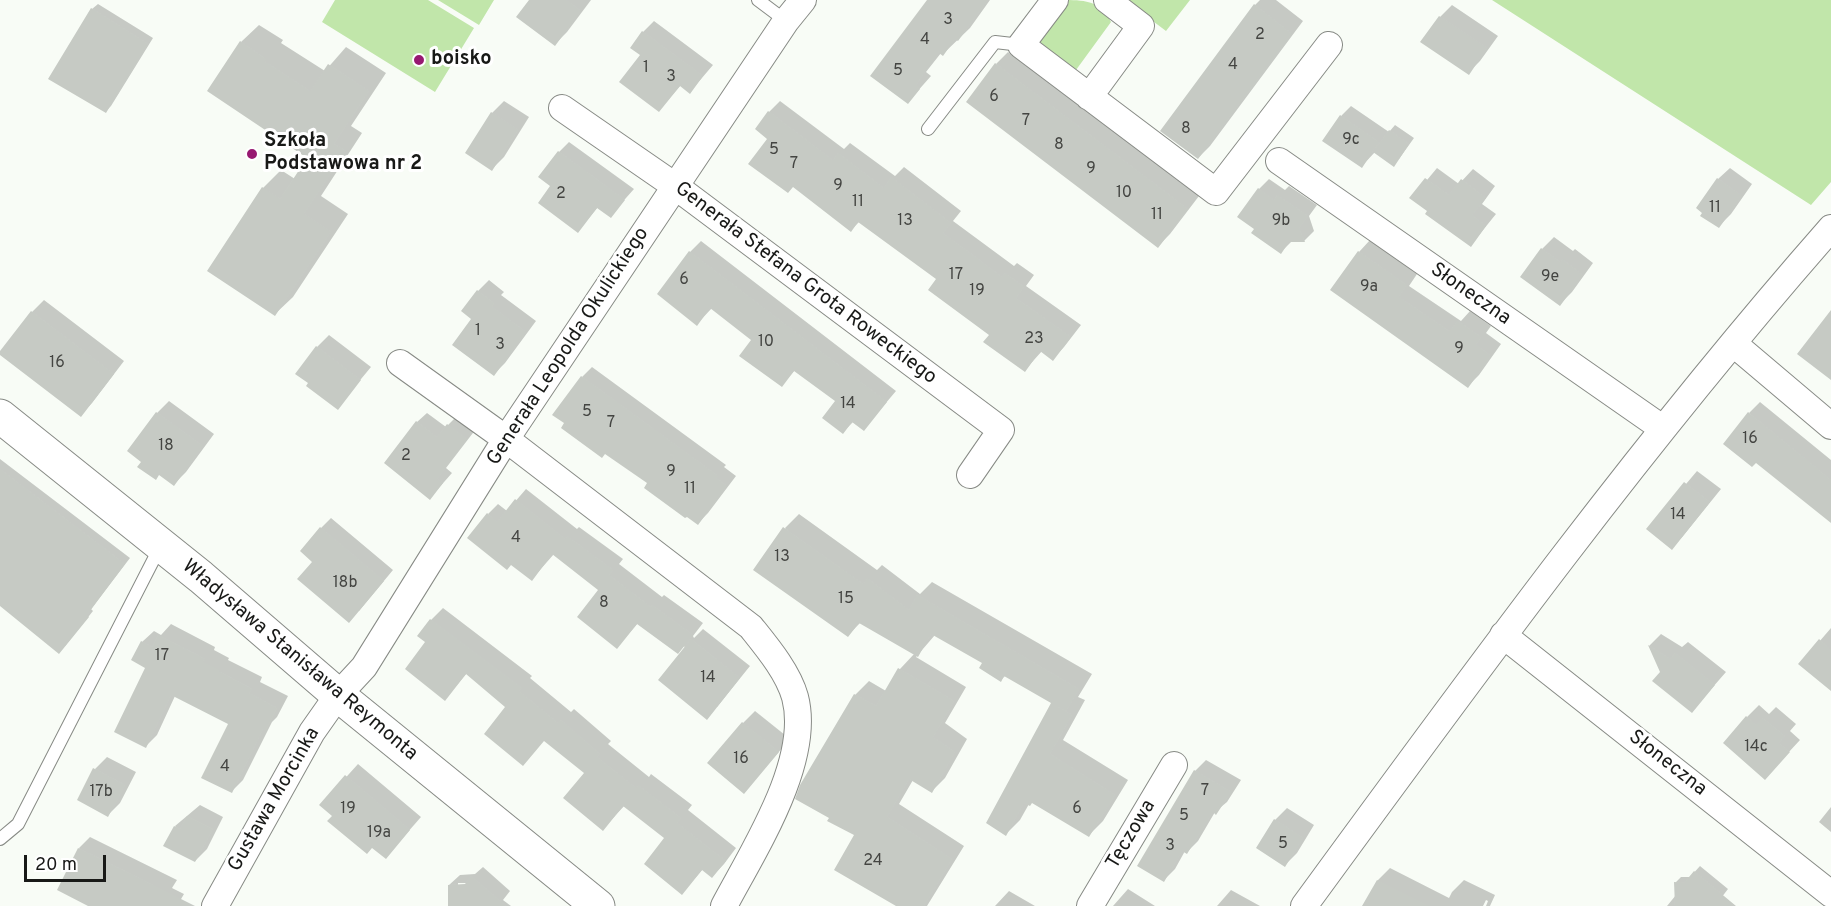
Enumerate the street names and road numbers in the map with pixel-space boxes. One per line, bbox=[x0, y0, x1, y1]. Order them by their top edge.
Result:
street label: Generała Stefana Grota Roweckiego bbox=[669, 178, 941, 390]
street label: Generała Leopolda Okulickiego bbox=[483, 223, 655, 471]
street label: Słoneczna bbox=[1425, 259, 1515, 331]
street label: Władysława Stanisława Reymonta bbox=[176, 555, 422, 767]
street label: Gustawa Morcinka bbox=[224, 724, 326, 876]
street label: Słoneczna bbox=[1623, 726, 1711, 802]
street label: Tęczowa bbox=[1102, 796, 1162, 874]

